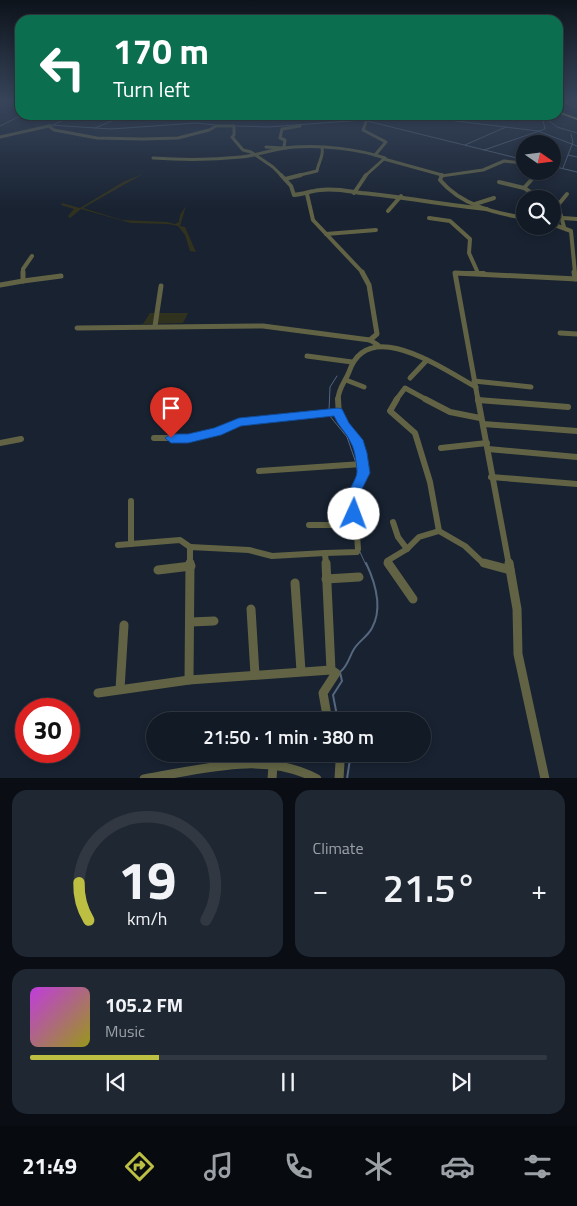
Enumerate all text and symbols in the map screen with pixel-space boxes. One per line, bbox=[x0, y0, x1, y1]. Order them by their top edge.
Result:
text: 170 m bbox=[113, 24, 209, 78]
icon: left bbox=[30, 35, 95, 100]
text: Turn left bbox=[113, 72, 190, 106]
north arrow bbox=[516, 135, 561, 180]
map controls bbox=[516, 135, 561, 235]
button: search bbox=[516, 190, 561, 235]
pin bbox=[150, 387, 192, 438]
icon: arrive bbox=[157, 394, 185, 422]
position arrow bbox=[327, 487, 379, 539]
speed limit sign: 30 bbox=[15, 698, 80, 763]
text: 21:50 · 1 min · 380 m bbox=[203, 722, 374, 751]
text: Climate bbox=[313, 836, 364, 860]
text: 19 bbox=[118, 840, 176, 919]
text: 21.5° bbox=[383, 859, 477, 917]
text: − bbox=[313, 868, 328, 911]
text: + bbox=[531, 868, 547, 911]
text: km/h bbox=[127, 905, 167, 932]
text: 105.2 FM bbox=[105, 990, 183, 1019]
text: Music bbox=[105, 1019, 145, 1043]
icon: previous bbox=[102, 1068, 130, 1096]
icon: pause bbox=[274, 1068, 302, 1096]
icon: next bbox=[447, 1068, 475, 1096]
text: 21:49 bbox=[22, 1149, 77, 1183]
icon: directions bbox=[122, 1149, 157, 1184]
icon: music bbox=[201, 1149, 236, 1184]
icon: phone bbox=[281, 1149, 316, 1184]
icon: climate bbox=[361, 1149, 396, 1184]
icon: car bbox=[440, 1149, 475, 1184]
icon: filters bbox=[520, 1149, 555, 1184]

